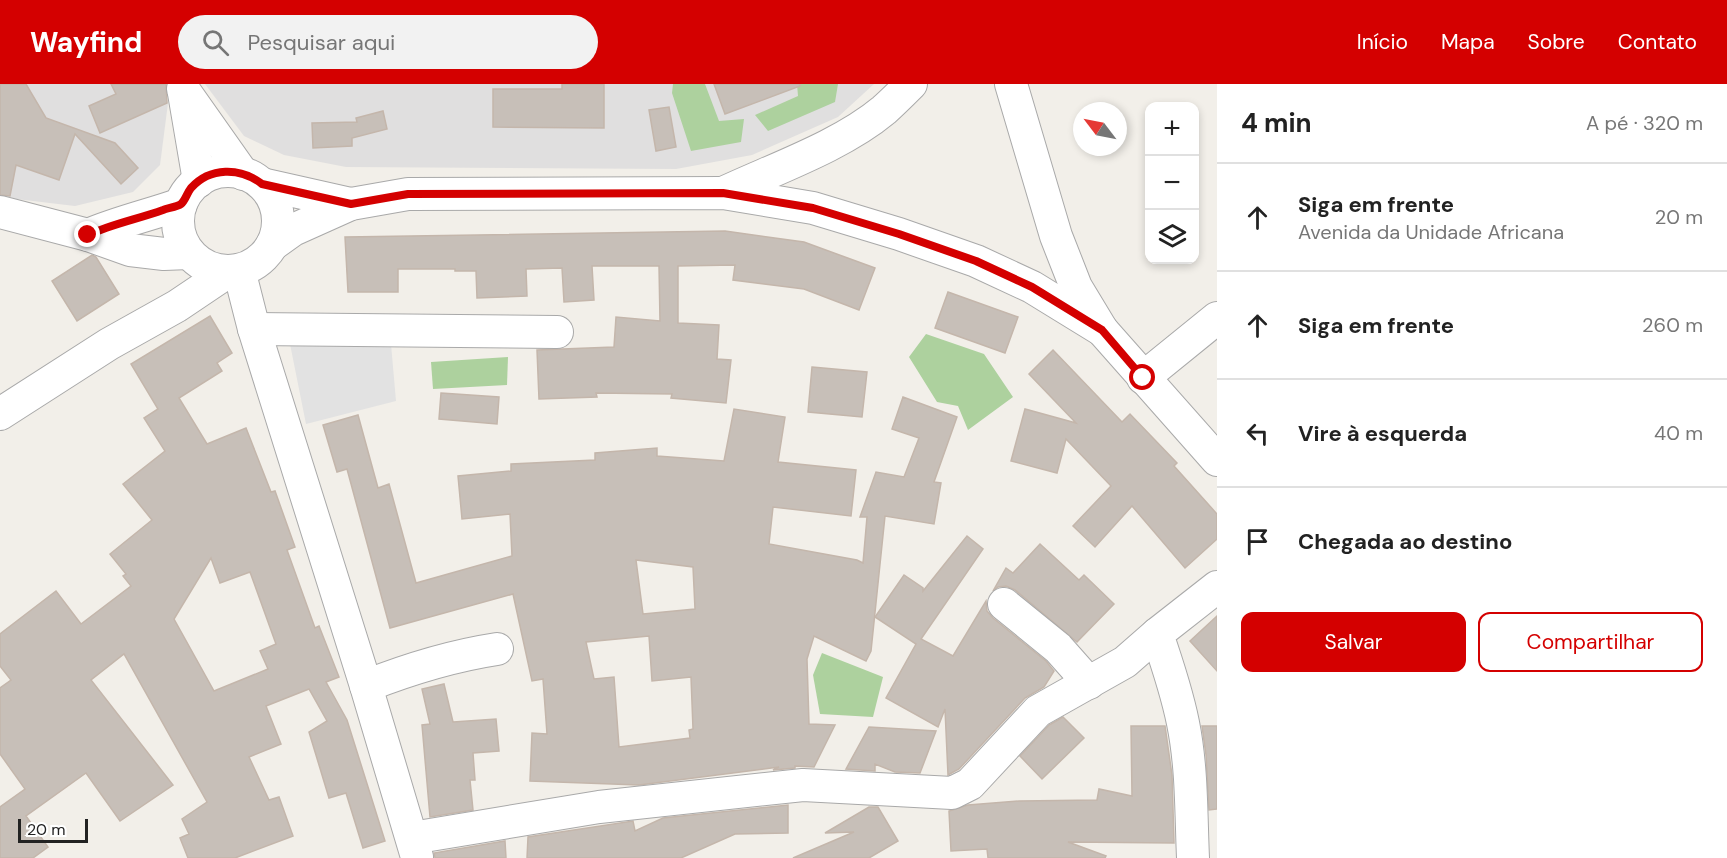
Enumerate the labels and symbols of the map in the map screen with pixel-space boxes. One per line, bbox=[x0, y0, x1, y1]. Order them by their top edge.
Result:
north arrow bbox=[1073, 102, 1127, 156]
route end bbox=[74, 221, 100, 247]
route start bbox=[1129, 364, 1155, 390]
scale bar bbox=[18, 816, 88, 844]

